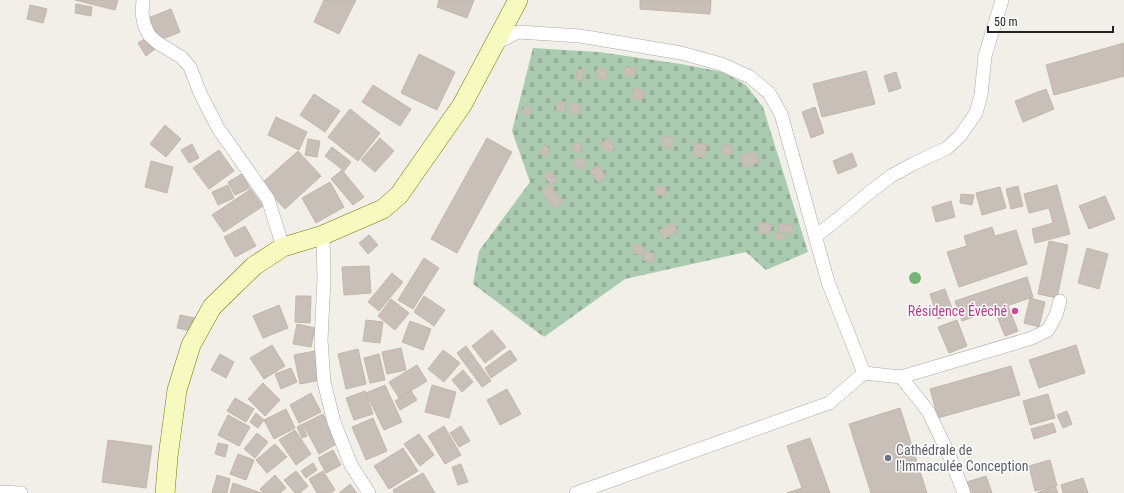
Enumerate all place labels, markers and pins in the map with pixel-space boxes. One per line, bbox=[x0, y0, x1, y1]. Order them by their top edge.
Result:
place label: Résidence Évêché bbox=[908, 302, 1007, 319]
marker: Résidence Évêché bbox=[1010, 306, 1020, 316]
place label: Cathédrale de l'Immaculée Conception bbox=[896, 442, 1029, 474]
marker: Cathédrale de l'Immaculée Conception bbox=[883, 453, 893, 463]

